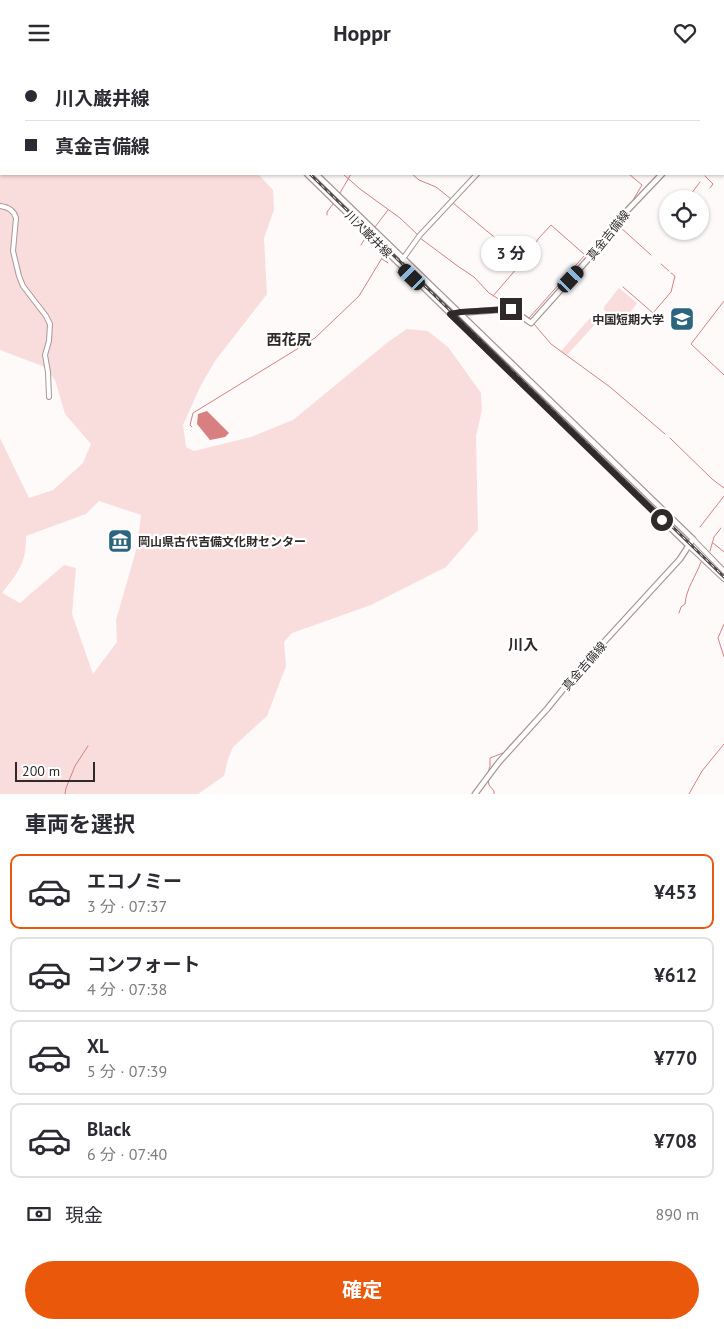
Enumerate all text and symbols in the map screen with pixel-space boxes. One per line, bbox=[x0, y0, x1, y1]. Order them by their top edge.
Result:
icon: menu bbox=[25, 19, 53, 47]
text: Hoppr bbox=[333, 19, 391, 47]
icon: heart bbox=[671, 19, 699, 47]
text: 川入巌井線 bbox=[55, 86, 150, 110]
text: 真金吉備線 bbox=[55, 134, 150, 158]
map controls bbox=[659, 190, 709, 240]
button: locate bbox=[659, 190, 709, 240]
street label: 川入巌井線 bbox=[342, 207, 396, 261]
street label: 真金吉備線 bbox=[583, 207, 633, 263]
callout: 3 分 bbox=[481, 237, 541, 271]
text: 3 分 bbox=[496, 243, 526, 263]
car bbox=[395, 261, 428, 293]
car bbox=[555, 263, 586, 295]
route end bbox=[500, 298, 522, 320]
school or university icon: 中国短期大学 bbox=[669, 306, 695, 332]
place label: 中国短期大学 bbox=[592, 312, 664, 327]
district label: 西花尻 bbox=[266, 330, 312, 349]
route start bbox=[651, 509, 673, 531]
museum icon: 岡山県古代吉備文化財センター bbox=[107, 528, 133, 554]
place label: 岡山県古代吉備文化財センター bbox=[138, 534, 306, 549]
district label: 川入 bbox=[508, 635, 538, 654]
street label: 真金吉備線 bbox=[559, 638, 609, 694]
scale bar bbox=[15, 759, 95, 782]
text: 200 m bbox=[22, 762, 60, 780]
text: 車両を選択 bbox=[25, 810, 135, 838]
icon: car bbox=[27, 869, 72, 914]
text: エコノミー bbox=[87, 869, 182, 893]
text: ¥453 bbox=[654, 880, 697, 904]
text: 3 分 · 07:37 bbox=[87, 896, 167, 916]
icon: car bbox=[27, 952, 72, 997]
text: コンフォート bbox=[87, 952, 200, 976]
text: ¥612 bbox=[654, 963, 697, 987]
text: 4 分 · 07:38 bbox=[87, 979, 167, 999]
text: XL bbox=[87, 1034, 109, 1058]
icon: car bbox=[27, 1035, 72, 1080]
text: ¥770 bbox=[654, 1046, 697, 1070]
text: 5 分 · 07:39 bbox=[87, 1061, 167, 1081]
text: Black bbox=[87, 1117, 131, 1141]
icon: car bbox=[27, 1118, 72, 1163]
text: ¥708 bbox=[654, 1129, 697, 1153]
text: 6 分 · 07:40 bbox=[87, 1144, 167, 1164]
icon: cash bbox=[25, 1200, 53, 1228]
text: 現金 bbox=[65, 1203, 103, 1227]
text: 890 m bbox=[656, 1204, 699, 1224]
button: 確定 bbox=[25, 1261, 699, 1319]

